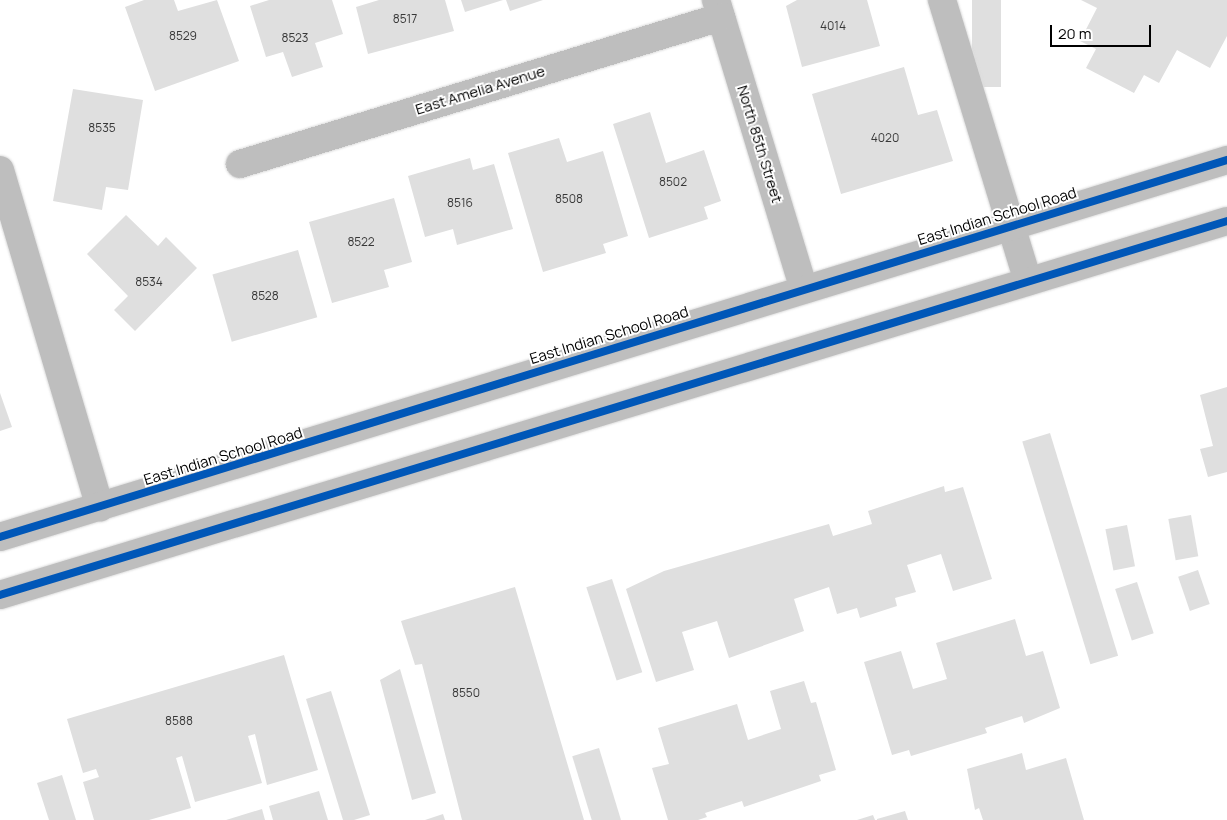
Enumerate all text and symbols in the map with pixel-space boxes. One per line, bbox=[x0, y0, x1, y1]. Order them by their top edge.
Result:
house number: 8517 bbox=[393, 12, 417, 26]
scale bar bbox=[1052, 15, 1153, 47]
house number: 4014 bbox=[820, 19, 846, 33]
text: 20 m bbox=[1058, 23, 1091, 44]
house number: 8529 bbox=[169, 29, 197, 43]
house number: 8523 bbox=[281, 31, 309, 45]
street label: East Amelia Avenue bbox=[413, 62, 547, 118]
street label: North 85th Street bbox=[734, 83, 786, 205]
house number: 8535 bbox=[88, 121, 116, 135]
house number: 4020 bbox=[871, 131, 899, 145]
house number: 8502 bbox=[659, 175, 687, 189]
street label: East Indian School Road bbox=[915, 183, 1079, 249]
house number: 8508 bbox=[555, 192, 583, 206]
house number: 8516 bbox=[447, 196, 473, 210]
house number: 8522 bbox=[347, 235, 375, 249]
house number: 8534 bbox=[135, 275, 163, 289]
house number: 8528 bbox=[251, 289, 279, 303]
street label: East Indian School Road bbox=[527, 302, 691, 368]
street label: East Indian School Road bbox=[141, 423, 305, 489]
house number: 8550 bbox=[452, 686, 480, 700]
house number: 8588 bbox=[165, 714, 193, 728]

